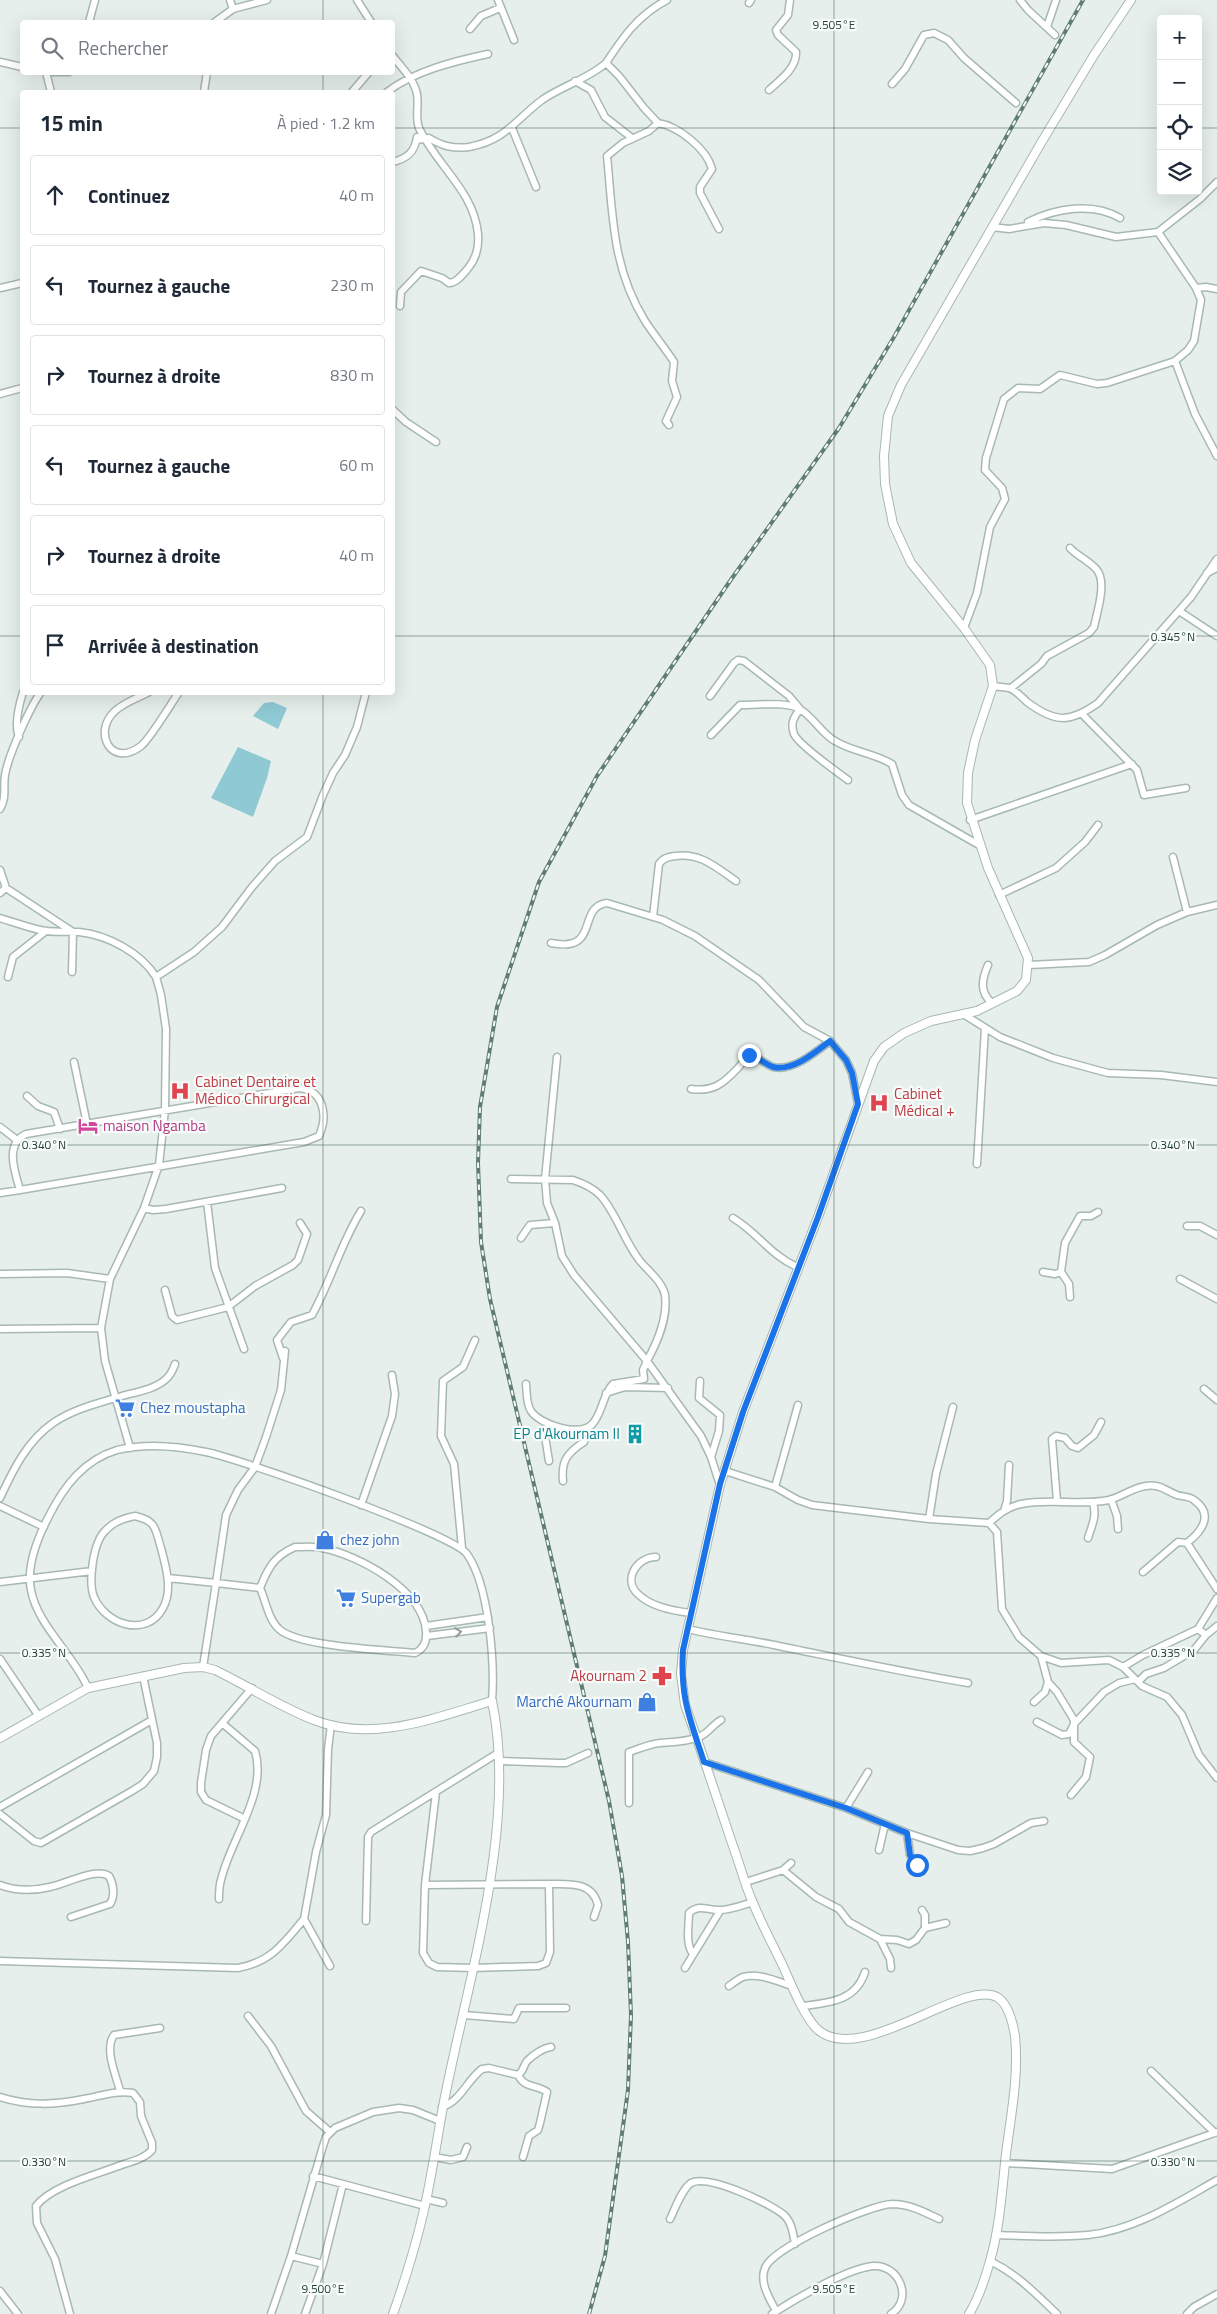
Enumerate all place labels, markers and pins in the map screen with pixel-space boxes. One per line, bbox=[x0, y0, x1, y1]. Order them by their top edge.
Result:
place label: Cabinet Dentaire et Médico Chirurgical bbox=[195, 1070, 317, 1110]
hospital icon: Cabinet Dentaire et Médico Chirurgical bbox=[169, 1080, 191, 1102]
place label: Cabinet Médical + bbox=[894, 1082, 955, 1122]
hospital icon: Cabinet Médical + bbox=[868, 1092, 890, 1114]
place label: maison Ngamba bbox=[103, 1114, 206, 1137]
hotel icon: maison Ngamba bbox=[77, 1115, 99, 1137]
place label: Chez moustapha bbox=[140, 1396, 246, 1419]
supermarket icon: Chez moustapha bbox=[114, 1397, 136, 1419]
place label: EP d'Akournam II bbox=[513, 1422, 620, 1445]
building icon: EP d'Akournam II bbox=[624, 1423, 646, 1445]
place label: chez john bbox=[340, 1528, 400, 1551]
shop icon: chez john bbox=[314, 1529, 336, 1551]
place label: Supergab bbox=[361, 1586, 421, 1609]
supermarket icon: Supergab bbox=[335, 1587, 357, 1609]
place label: Akournam 2 bbox=[570, 1664, 647, 1687]
pharmacy icon: Akournam 2 bbox=[651, 1665, 673, 1687]
place label: Marché Akournam bbox=[516, 1690, 632, 1713]
shop icon: Marché Akournam bbox=[636, 1691, 658, 1713]

